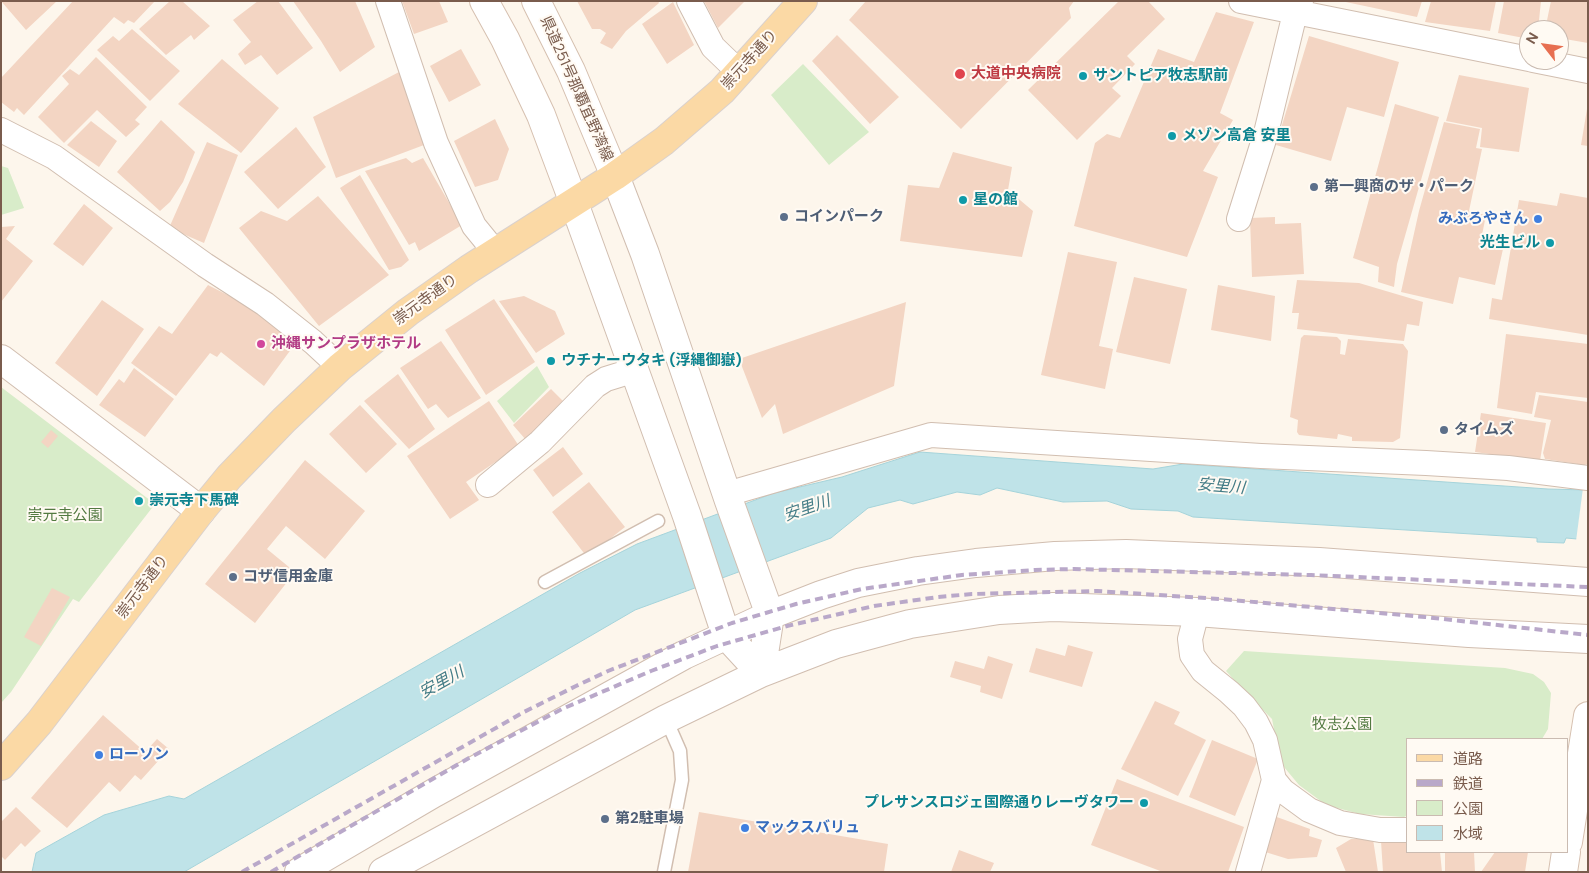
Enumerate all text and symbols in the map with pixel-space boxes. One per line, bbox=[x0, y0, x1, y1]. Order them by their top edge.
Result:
street label: 県道251号那覇宜野湾線 bbox=[536, 13, 616, 165]
north arrow bbox=[1519, 20, 1569, 70]
street label: 崇元寺通り bbox=[718, 26, 782, 94]
text: N bbox=[1522, 29, 1542, 47]
place label: 大道中央病院 bbox=[971, 65, 1061, 83]
marker: 大道中央病院 bbox=[953, 67, 967, 81]
place label: サントピア牧志駅前 bbox=[1093, 67, 1228, 85]
marker: サントピア牧志駅前 bbox=[1077, 70, 1089, 82]
place label: メゾン高倉 安里 bbox=[1182, 127, 1291, 145]
marker: メゾン高倉 安里 bbox=[1166, 130, 1178, 142]
place label: 第一興商のザ・パーク bbox=[1324, 178, 1474, 196]
marker: 第一興商のザ・パーク bbox=[1308, 181, 1320, 193]
place label: 星の館 bbox=[973, 191, 1018, 209]
marker: 星の館 bbox=[957, 194, 969, 206]
place label: コインパーク bbox=[794, 208, 884, 226]
place label: みぶろやさん bbox=[1438, 210, 1528, 228]
marker: コインパーク bbox=[778, 211, 790, 223]
marker: みぶろやさん bbox=[1532, 213, 1544, 225]
place label: 光生ビル bbox=[1480, 234, 1540, 252]
marker: 光生ビル bbox=[1544, 237, 1556, 249]
street label: 崇元寺通り bbox=[390, 271, 462, 329]
place label: 沖縄サンプラザホテル bbox=[271, 335, 421, 353]
marker: 沖縄サンプラザホテル bbox=[255, 338, 267, 350]
place label: ウチナーウタキ (浮縄御嶽) bbox=[561, 352, 742, 370]
marker: ウチナーウタキ (浮縄御嶽) bbox=[545, 355, 557, 367]
place label: タイムズ bbox=[1454, 421, 1514, 439]
marker: タイムズ bbox=[1438, 424, 1450, 436]
water label: 安里川 bbox=[1196, 475, 1246, 499]
place label: 崇元寺下馬碑 bbox=[149, 492, 239, 510]
water label: 安里川 bbox=[781, 492, 833, 526]
marker: 崇元寺下馬碑 bbox=[133, 495, 145, 507]
park label: 崇元寺公園 bbox=[28, 507, 102, 525]
street label: 崇元寺通り bbox=[113, 552, 173, 622]
place label: コザ信用金庫 bbox=[243, 568, 333, 586]
marker: コザ信用金庫 bbox=[227, 571, 239, 583]
water label: 安里川 bbox=[416, 663, 468, 703]
park label: 牧志公園 bbox=[1312, 716, 1372, 734]
legend bbox=[1406, 738, 1569, 853]
place label: ローソン bbox=[109, 746, 169, 764]
marker: ローソン bbox=[93, 749, 105, 761]
text: 道路 bbox=[1453, 749, 1483, 769]
text: 鉄道 bbox=[1453, 774, 1483, 794]
place label: プレサンスロジェ国際通りレーヴタワー bbox=[864, 794, 1134, 812]
marker: プレサンスロジェ国際通りレーヴタワー bbox=[1138, 797, 1150, 809]
text: 公園 bbox=[1453, 799, 1483, 819]
place label: 第2駐車場 bbox=[615, 810, 684, 828]
marker: 第2駐車場 bbox=[599, 813, 611, 825]
place label: マックスバリュ bbox=[755, 819, 860, 837]
marker: マックスバリュ bbox=[739, 822, 751, 834]
text: 水域 bbox=[1453, 824, 1483, 844]

